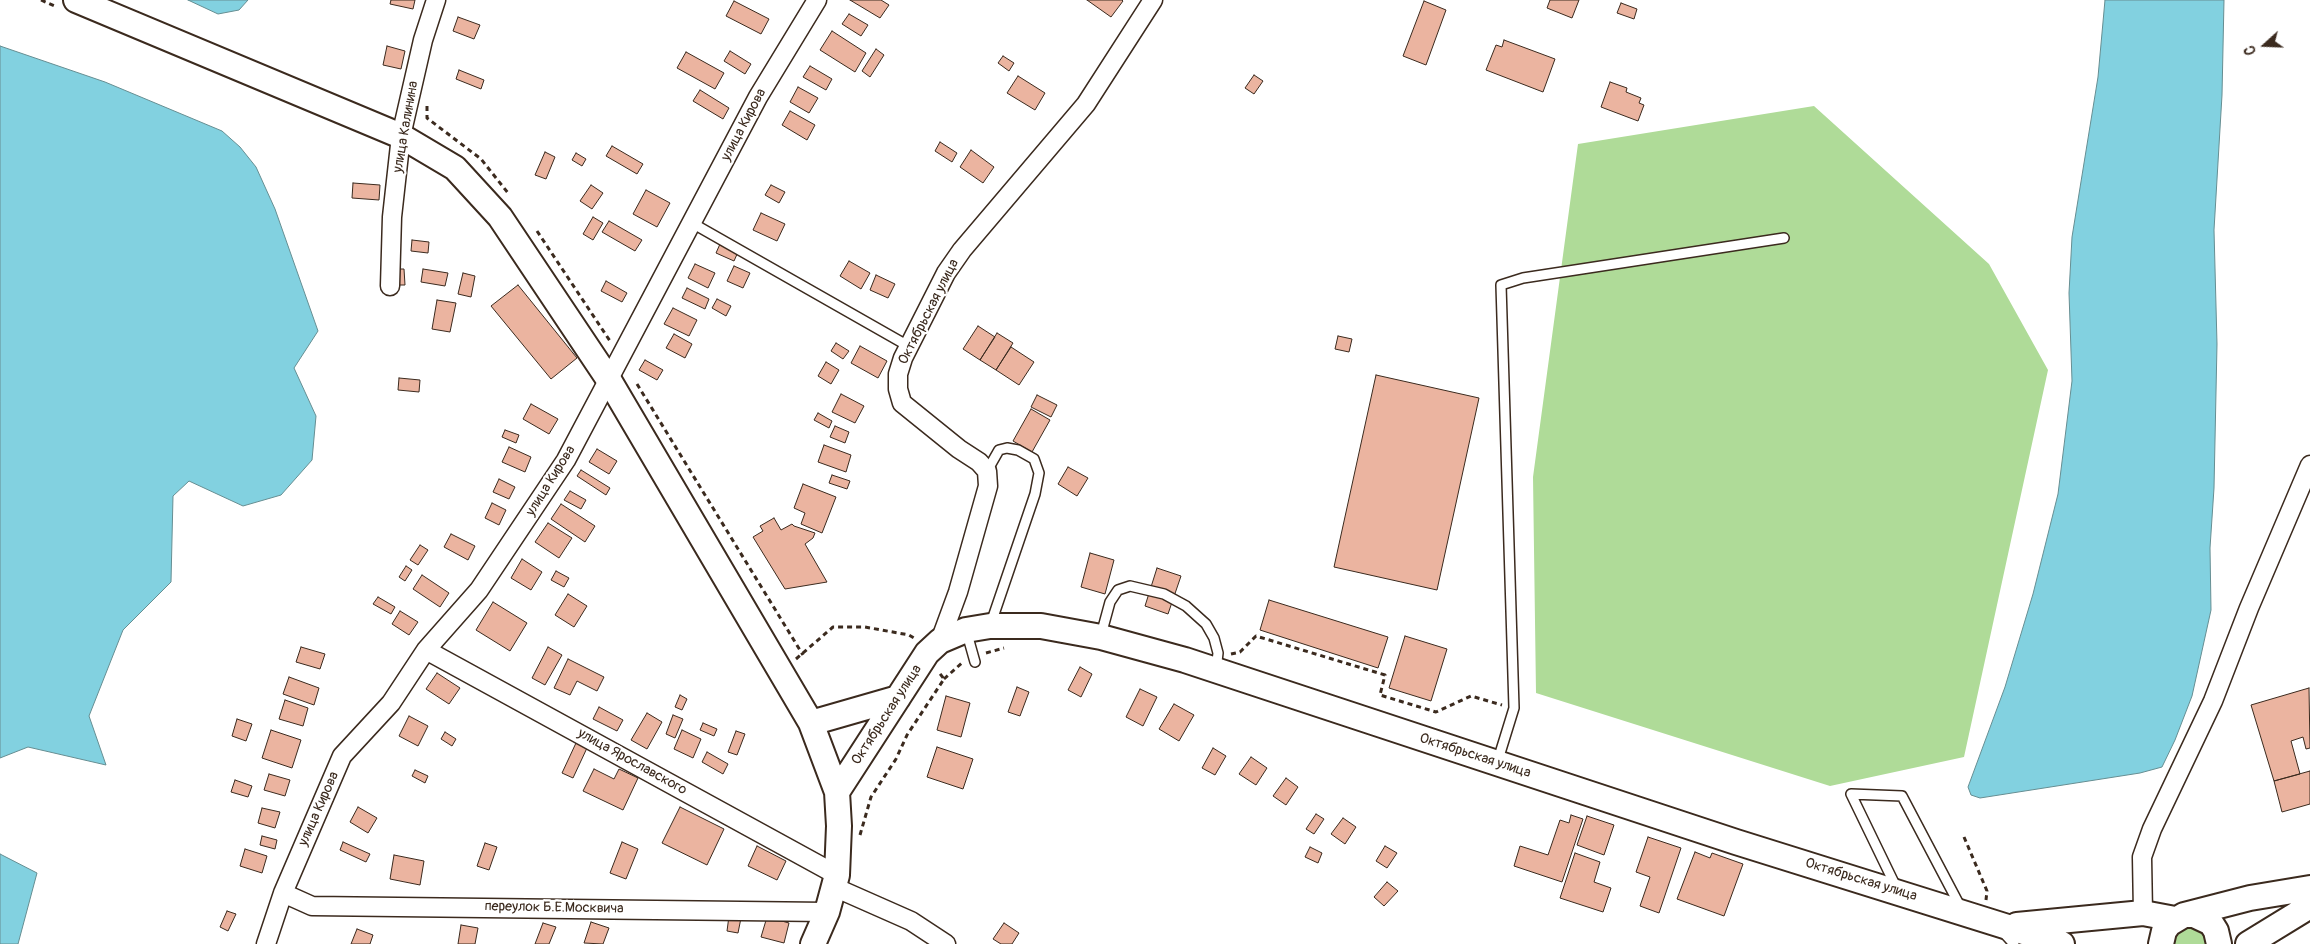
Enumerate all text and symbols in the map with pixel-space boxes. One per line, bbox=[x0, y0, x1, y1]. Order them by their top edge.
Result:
north arrow bbox=[2240, 20, 2290, 70]
text: С bbox=[2241, 43, 2260, 57]
street label: улица Калинина bbox=[390, 80, 422, 174]
street label: улица Кирова bbox=[718, 86, 770, 164]
street label: Октябрьская улица bbox=[895, 256, 963, 368]
street label: улица Кирова bbox=[523, 443, 579, 519]
street label: Октябрьская улица bbox=[848, 662, 926, 768]
street label: улица Ярославского bbox=[575, 725, 689, 799]
street label: Октябрьская улица bbox=[1417, 730, 1533, 782]
street label: улица Кирова bbox=[295, 769, 343, 849]
street label: Октябрьская улица bbox=[1803, 855, 1919, 905]
street label: переулок Б.Е.Москвича bbox=[484, 898, 624, 918]

